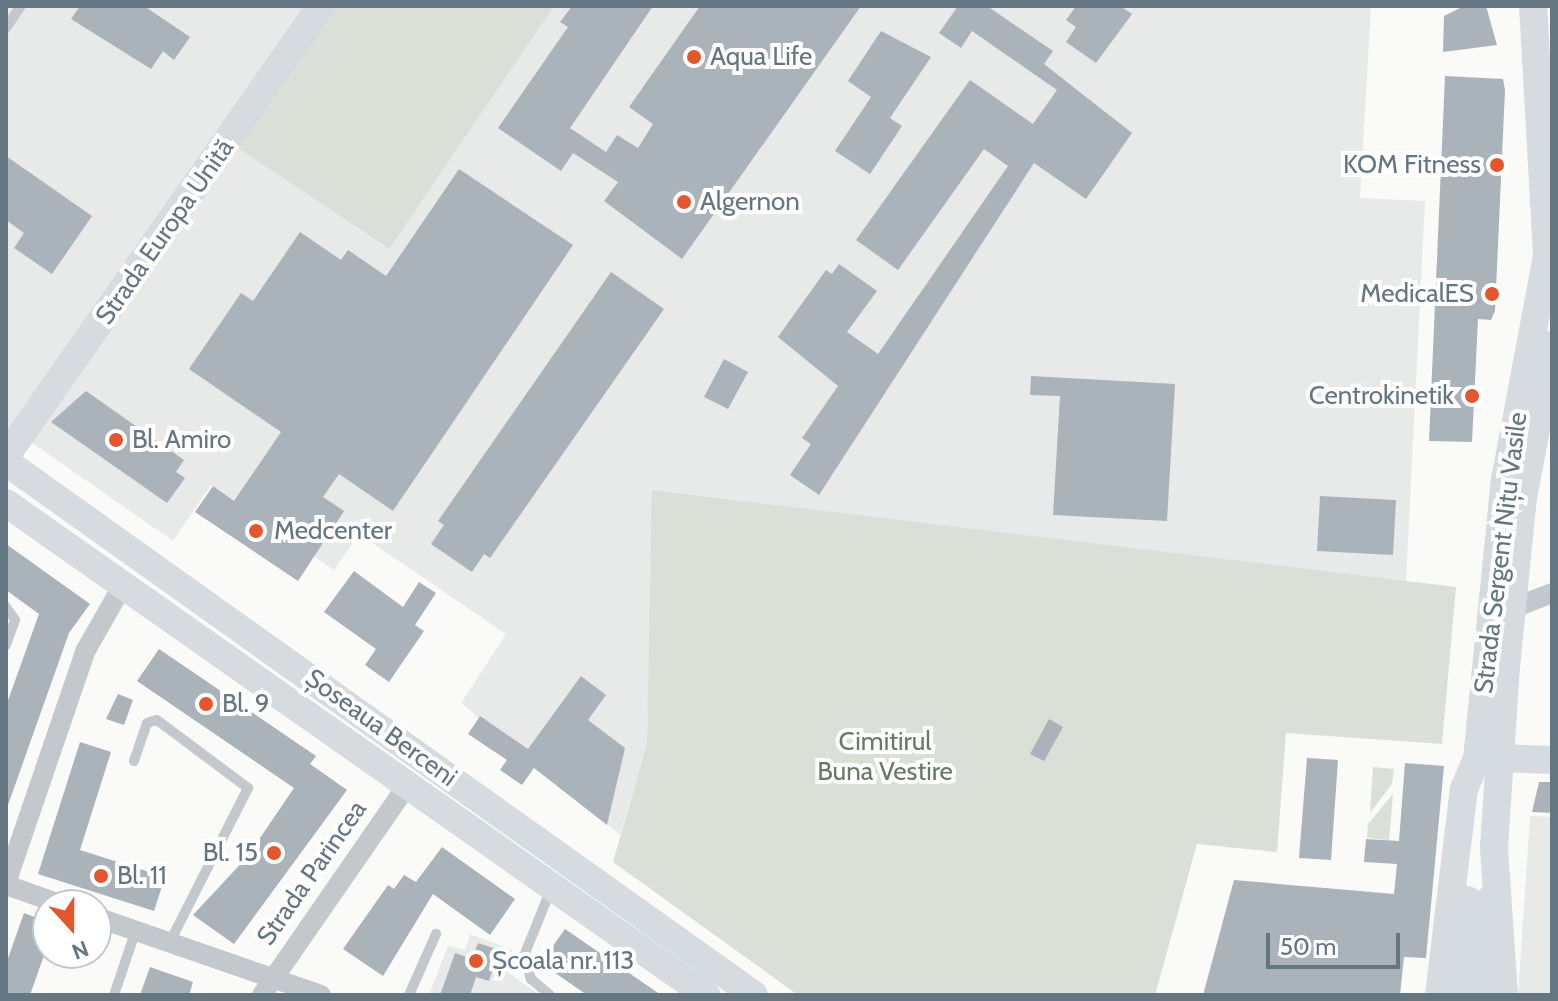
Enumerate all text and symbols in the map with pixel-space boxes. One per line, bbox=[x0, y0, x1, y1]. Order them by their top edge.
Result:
place label: Aqua Life bbox=[710, 41, 812, 73]
marker: Aqua Life bbox=[685, 48, 703, 66]
street label: Strada Europa Unită bbox=[89, 133, 241, 331]
place label: KOM Fitness bbox=[1343, 149, 1481, 181]
marker: KOM Fitness bbox=[1488, 156, 1506, 174]
place label: Algernon bbox=[700, 186, 800, 218]
marker: Algernon bbox=[675, 193, 693, 211]
place label: MedicalES bbox=[1360, 278, 1474, 310]
marker: MedicalES bbox=[1481, 283, 1503, 305]
place label: Centrokinetik bbox=[1309, 380, 1454, 412]
marker: Centrokinetik bbox=[1461, 385, 1483, 407]
street label: Strada Sergent Nițu Vasile bbox=[1468, 411, 1534, 695]
place label: Bl. Amiro bbox=[132, 424, 231, 456]
marker: Bl. Amiro bbox=[107, 431, 125, 449]
place label: Medcenter bbox=[274, 515, 392, 547]
marker: Medcenter bbox=[245, 520, 267, 542]
street label: Șoseaua Berceni bbox=[299, 663, 463, 793]
place label: Bl. 9 bbox=[222, 688, 270, 720]
marker: Bl. 9 bbox=[197, 695, 215, 713]
park label: Cimitirul Buna Vestire bbox=[817, 726, 953, 788]
street label: Strada Parincea bbox=[251, 795, 373, 951]
place label: Bl. 15 bbox=[203, 837, 258, 869]
marker: Bl. 15 bbox=[265, 844, 283, 862]
place label: Bl. 11 bbox=[117, 860, 167, 892]
marker: Bl. 11 bbox=[92, 867, 110, 885]
north arrow bbox=[32, 889, 112, 969]
scale bar bbox=[1270, 917, 1404, 967]
text: 50 m bbox=[1280, 932, 1336, 961]
text: N bbox=[68, 935, 92, 965]
place label: Școala nr. 113 bbox=[492, 945, 634, 977]
marker: Școala nr. 113 bbox=[467, 952, 485, 970]

